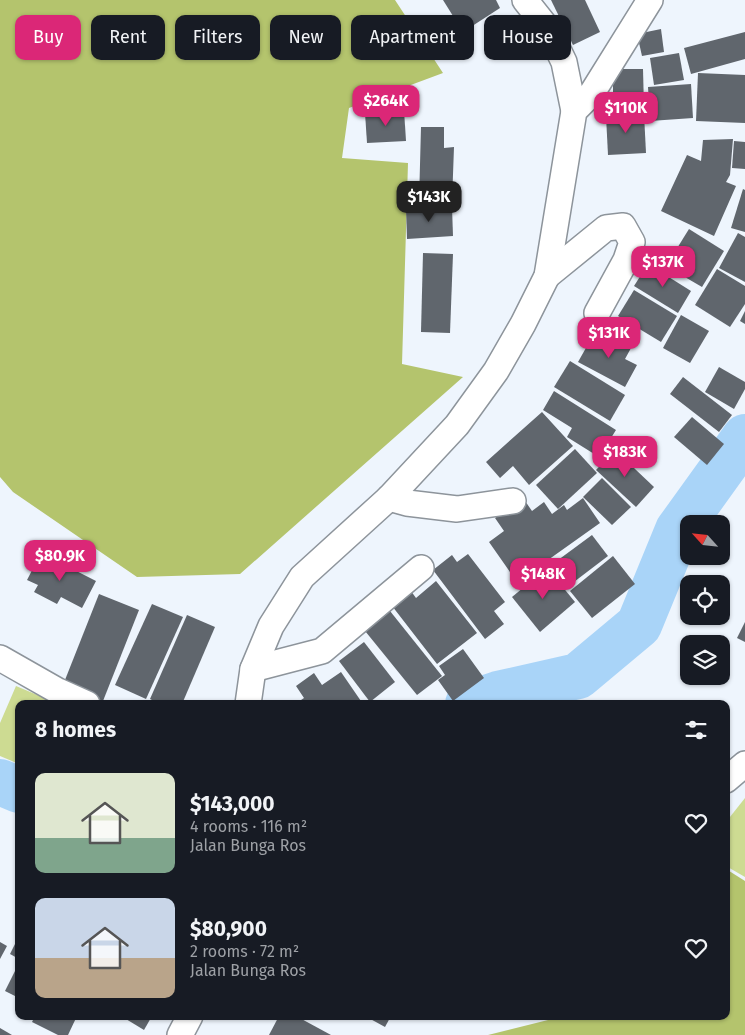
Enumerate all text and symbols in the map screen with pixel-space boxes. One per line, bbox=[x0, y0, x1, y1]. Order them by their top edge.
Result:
chip: Buy bbox=[15, 15, 81, 60]
chip: Rent bbox=[91, 15, 165, 60]
chip: Filters bbox=[175, 15, 260, 60]
chip: New bbox=[270, 15, 341, 60]
chip: Apartment bbox=[351, 15, 474, 60]
chip: House bbox=[484, 15, 571, 60]
pin: $264K bbox=[351, 84, 421, 127]
text: $264K bbox=[363, 91, 409, 110]
pin: $110K bbox=[591, 92, 661, 134]
text: $110K bbox=[605, 98, 647, 117]
pin: $143K bbox=[394, 180, 464, 223]
text: $143K bbox=[408, 187, 450, 206]
pin: $137K bbox=[628, 246, 698, 288]
text: $137K bbox=[642, 252, 684, 271]
pin: $131K bbox=[574, 316, 644, 359]
text: $131K bbox=[588, 323, 630, 342]
pin: $183K bbox=[590, 436, 660, 478]
text: $183K bbox=[603, 442, 647, 461]
north arrow bbox=[680, 515, 730, 565]
map controls bbox=[680, 515, 730, 685]
pin: $80.9K bbox=[19, 540, 101, 582]
text: $80.9K bbox=[35, 546, 85, 565]
pin: $148K bbox=[508, 558, 578, 600]
text: $148K bbox=[521, 564, 565, 583]
button: locate bbox=[680, 575, 730, 625]
button: layers bbox=[680, 635, 730, 685]
icon: filters bbox=[682, 716, 710, 744]
text: 8 homes bbox=[35, 717, 116, 743]
text: $143,000 bbox=[190, 791, 275, 817]
icon: home bbox=[75, 793, 135, 853]
icon: heart bbox=[682, 809, 710, 837]
text: 4 rooms · 116 m² bbox=[190, 817, 307, 836]
text: Jalan Bunga Ros bbox=[190, 836, 306, 855]
text: $80,900 bbox=[190, 916, 267, 942]
icon: home bbox=[75, 918, 135, 978]
icon: heart bbox=[682, 934, 710, 962]
text: 2 rooms · 72 m² bbox=[190, 942, 299, 961]
text: Jalan Bunga Ros bbox=[190, 961, 306, 980]

